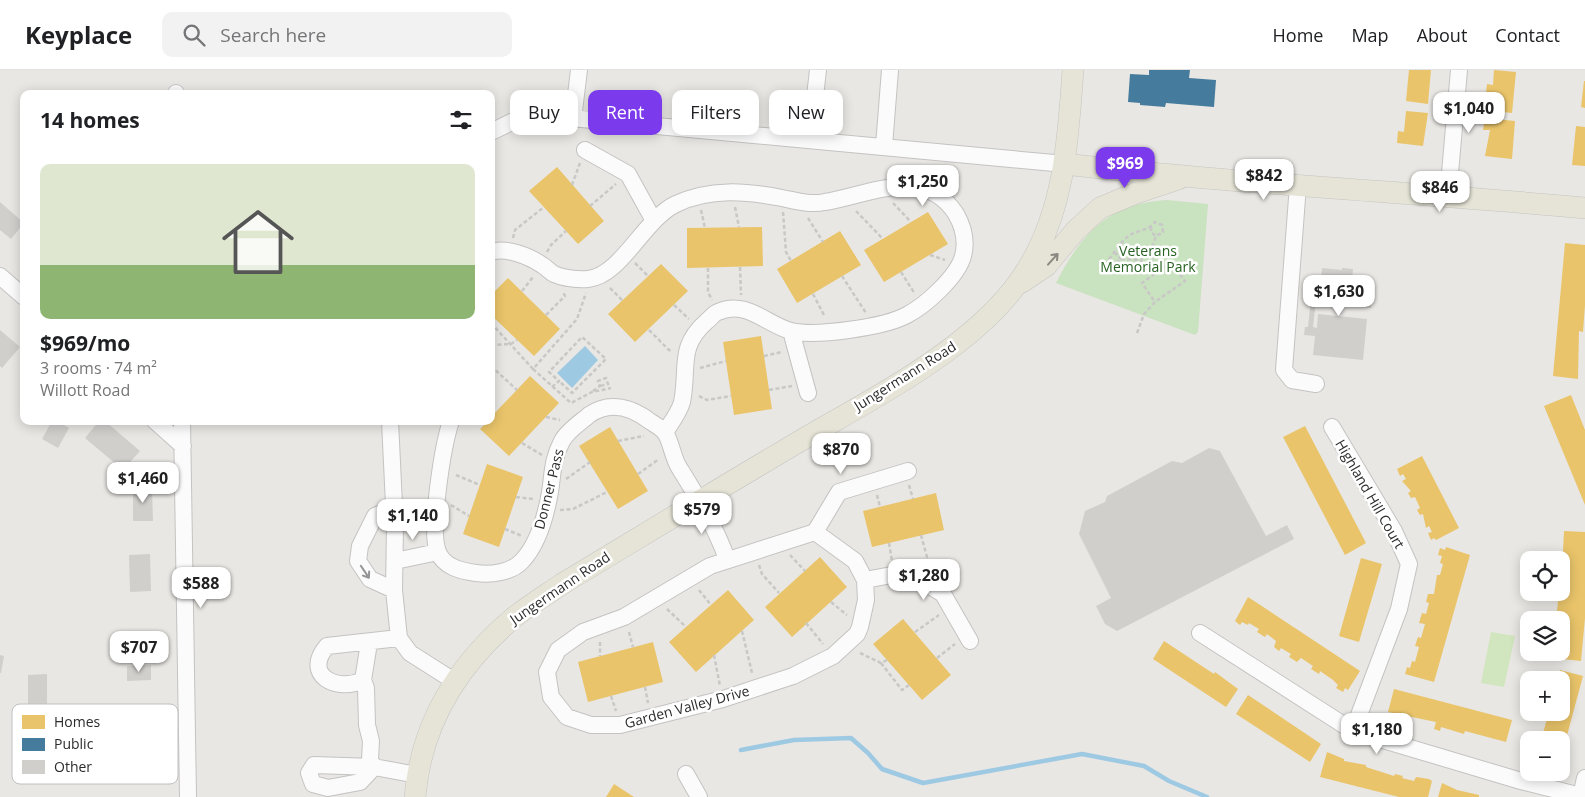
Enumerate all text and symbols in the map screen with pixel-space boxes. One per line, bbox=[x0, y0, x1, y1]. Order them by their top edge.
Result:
search box bbox=[162, 12, 512, 57]
text: Keyplace bbox=[25, 18, 132, 51]
icon: search bbox=[180, 21, 208, 49]
text: Search here bbox=[220, 22, 326, 48]
text: Home bbox=[1273, 23, 1323, 47]
text: Map bbox=[1351, 23, 1389, 47]
text: About bbox=[1417, 23, 1467, 47]
text: Contact bbox=[1495, 23, 1560, 47]
chip: Buy bbox=[510, 90, 578, 135]
chip: Rent bbox=[588, 90, 662, 135]
chip: Filters bbox=[672, 90, 759, 135]
chip: New bbox=[769, 90, 843, 135]
pin: $1,040 bbox=[1428, 92, 1510, 134]
text: $1,040 bbox=[1444, 97, 1494, 119]
text: 14 homes bbox=[40, 106, 140, 134]
icon: filters bbox=[447, 106, 475, 134]
pin: $969 bbox=[1095, 146, 1155, 189]
text: $969 bbox=[1107, 152, 1143, 174]
pin: $842 bbox=[1234, 158, 1294, 201]
pin: $1,250 bbox=[882, 164, 964, 207]
text: $842 bbox=[1246, 164, 1282, 186]
text: $1,250 bbox=[898, 170, 948, 192]
pin: $846 bbox=[1410, 170, 1470, 213]
text: $846 bbox=[1422, 176, 1458, 198]
icon: home bbox=[213, 197, 303, 287]
park label: Veterans Memorial Park bbox=[1100, 241, 1196, 276]
one-way arrow bbox=[1047, 252, 1059, 265]
pin: $1,630 bbox=[1298, 274, 1380, 317]
text: $1,630 bbox=[1314, 280, 1364, 302]
text: $969/mo bbox=[40, 329, 130, 357]
street label: Jungermann Road bbox=[848, 336, 959, 416]
text: 3 rooms · 74 m² bbox=[40, 357, 157, 379]
text: Willott Road bbox=[40, 379, 130, 401]
pin: $870 bbox=[811, 432, 871, 475]
street label: Highland Hill Court bbox=[1331, 436, 1409, 552]
text: $870 bbox=[823, 438, 859, 460]
street label: Donner Pass bbox=[529, 446, 568, 531]
pin: $1,460 bbox=[102, 462, 184, 504]
text: $1,460 bbox=[118, 467, 168, 489]
pin: $579 bbox=[672, 492, 732, 535]
pin: $1,140 bbox=[372, 498, 454, 541]
text: $579 bbox=[684, 498, 720, 520]
text: $1,140 bbox=[388, 504, 438, 526]
street label: Jungermann Road bbox=[504, 547, 614, 629]
map controls bbox=[1520, 551, 1570, 781]
button: locate bbox=[1520, 551, 1570, 601]
pin: $1,280 bbox=[883, 558, 965, 601]
text: $1,280 bbox=[899, 564, 949, 586]
one-way arrow bbox=[360, 565, 370, 579]
pin: $588 bbox=[171, 566, 231, 609]
text: $588 bbox=[183, 572, 219, 594]
button: layers bbox=[1520, 611, 1570, 661]
pin: $707 bbox=[109, 630, 169, 673]
text: $707 bbox=[121, 636, 157, 658]
button: + bbox=[1520, 671, 1570, 721]
street label: Garden Valley Drive bbox=[622, 681, 751, 732]
legend bbox=[12, 704, 178, 784]
text: Homes bbox=[54, 712, 101, 731]
pin: $1,180 bbox=[1336, 712, 1418, 755]
text: $1,180 bbox=[1352, 718, 1402, 740]
button: − bbox=[1520, 731, 1570, 781]
text: Public bbox=[54, 734, 94, 753]
text: Other bbox=[54, 757, 92, 776]

